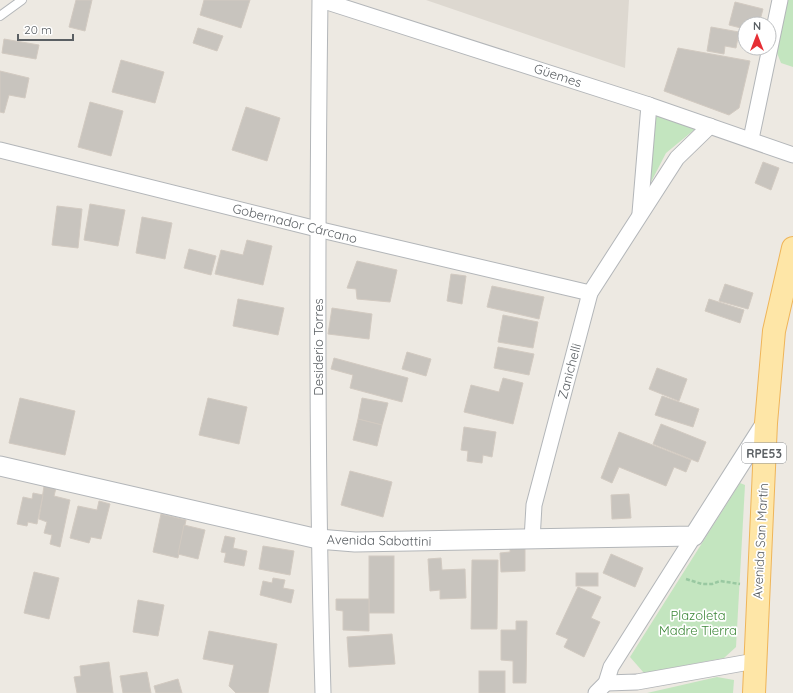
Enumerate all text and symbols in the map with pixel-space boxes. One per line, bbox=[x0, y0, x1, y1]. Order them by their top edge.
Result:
scale bar bbox=[18, 16, 73, 42]
north arrow bbox=[737, 16, 777, 56]
text: N bbox=[753, 19, 761, 33]
text: 20 m bbox=[24, 22, 52, 37]
street label: Güemes bbox=[532, 60, 584, 90]
street label: Gobernador Cárcano bbox=[231, 200, 359, 246]
street label: Desiderio Torres bbox=[310, 298, 326, 396]
street label: Zanichelli bbox=[554, 342, 584, 400]
road number: RPE53 bbox=[742, 443, 786, 463]
street label: Avenida San Martín bbox=[749, 482, 771, 600]
street label: Avenida Sabattini bbox=[327, 531, 431, 549]
park label: Plazoleta Madre Tierra bbox=[659, 607, 737, 638]

